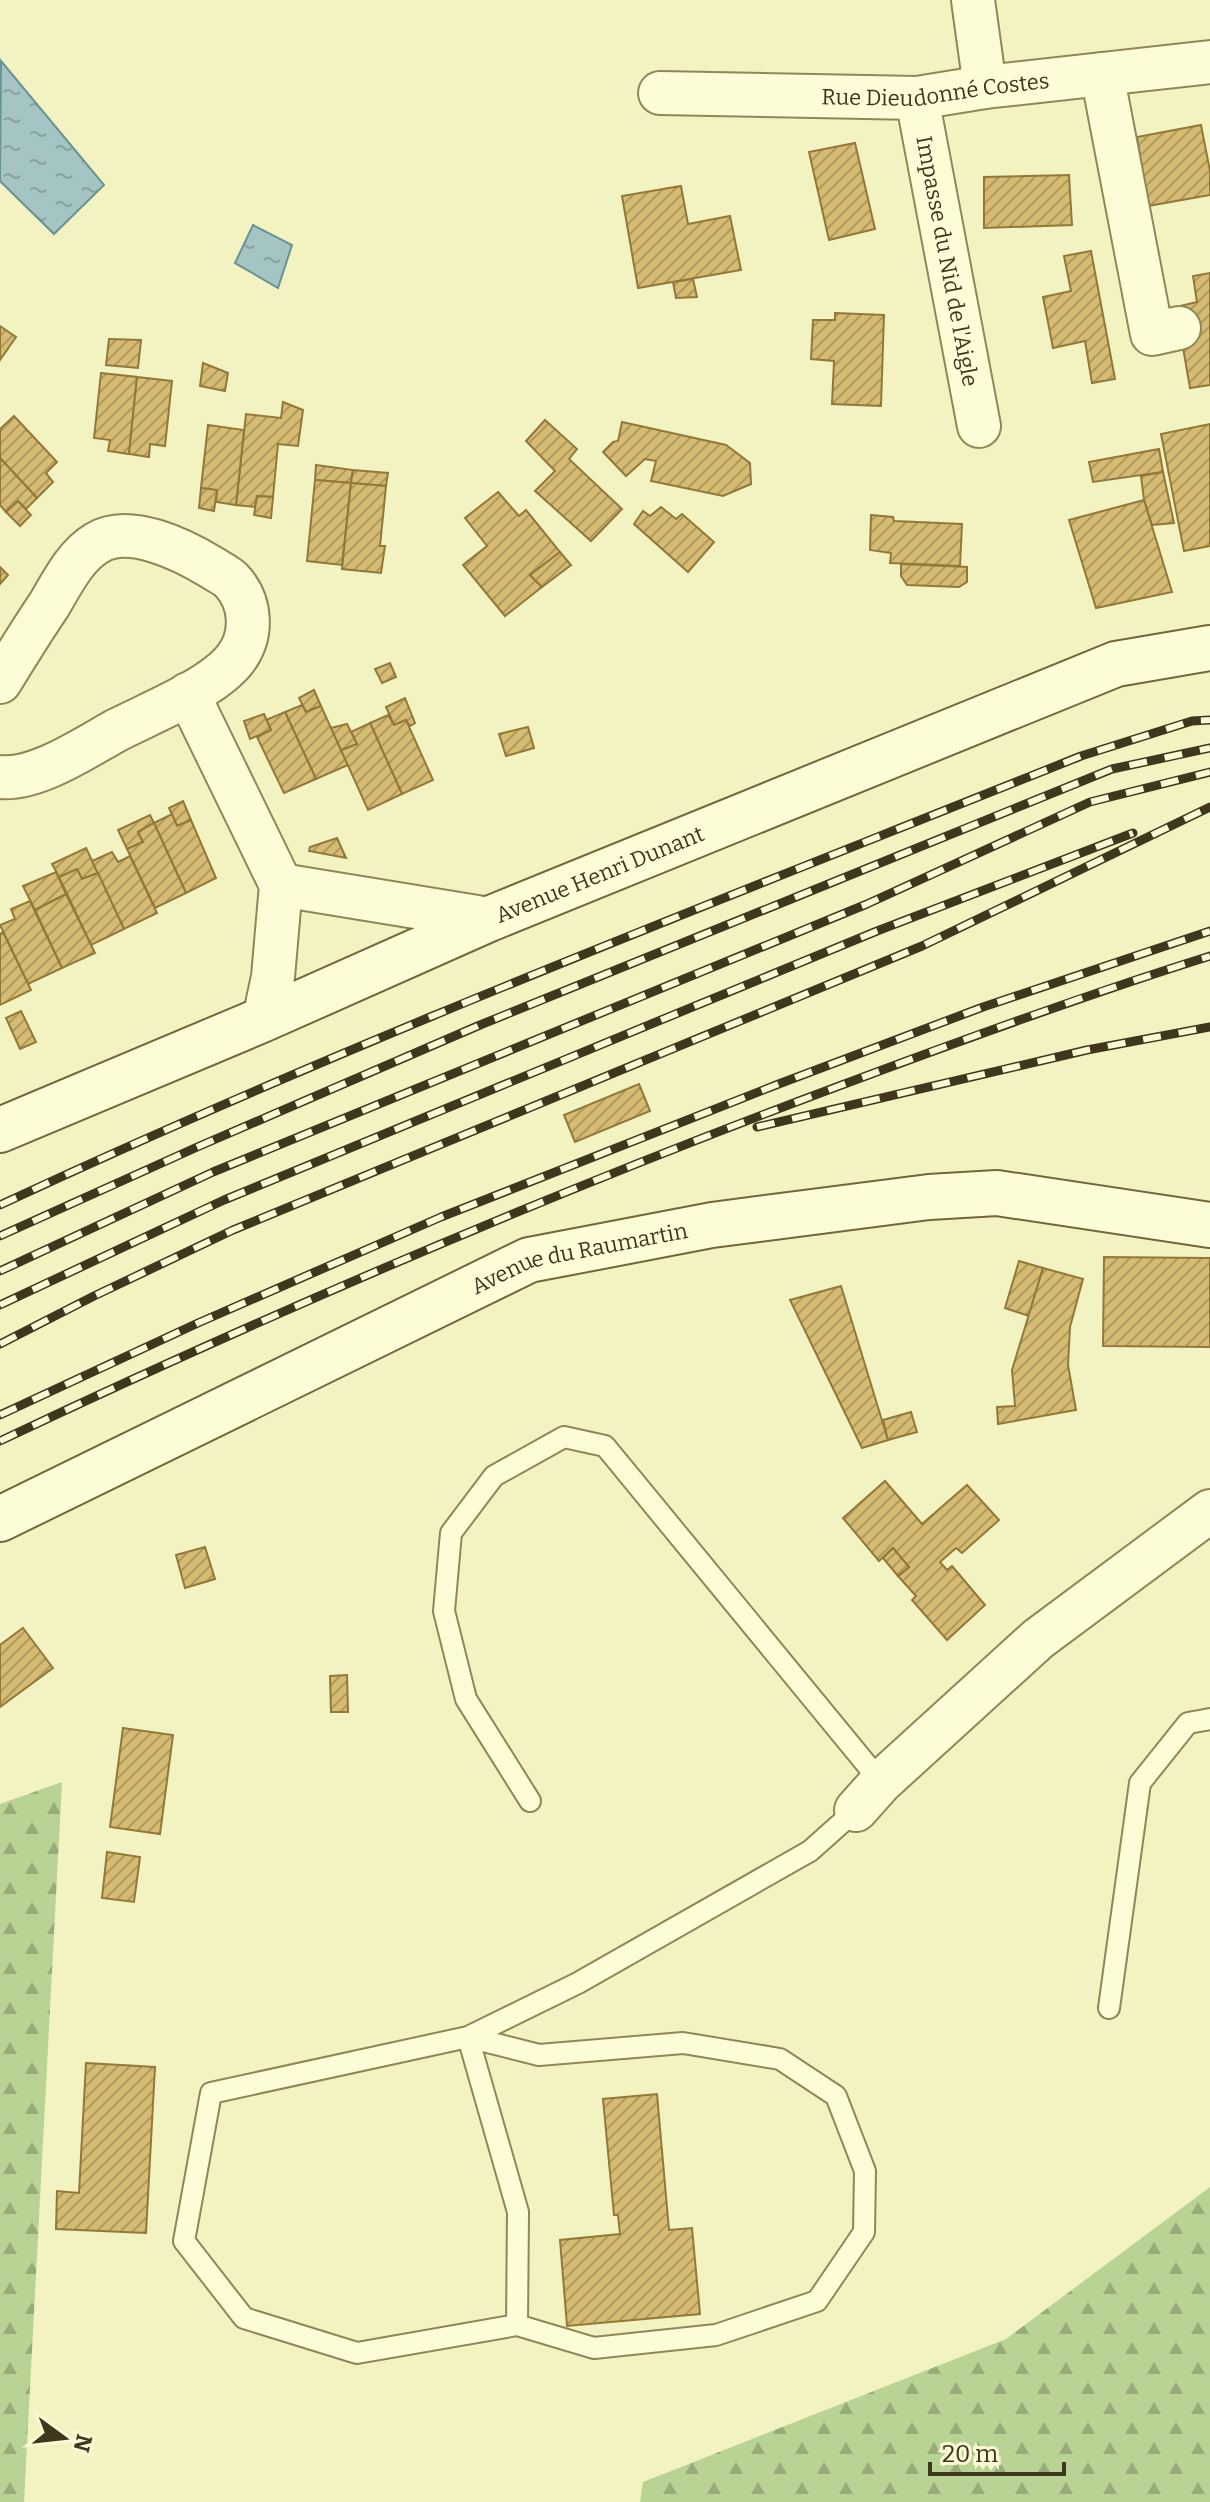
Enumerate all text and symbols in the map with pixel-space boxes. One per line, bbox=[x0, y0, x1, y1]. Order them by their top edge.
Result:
street label: Rue Dieudonné Costes bbox=[821, 66, 1051, 112]
street label: Impasse du Nid de l'Aigle bbox=[911, 134, 985, 389]
street label: Avenue Henri Dunant bbox=[491, 820, 708, 928]
street label: Avenue du Raumartin bbox=[467, 1216, 690, 1300]
north arrow bbox=[24, 2398, 104, 2478]
scale bar bbox=[930, 2426, 1064, 2476]
text: N bbox=[68, 2431, 98, 2455]
text: 20 m bbox=[942, 2440, 998, 2468]

